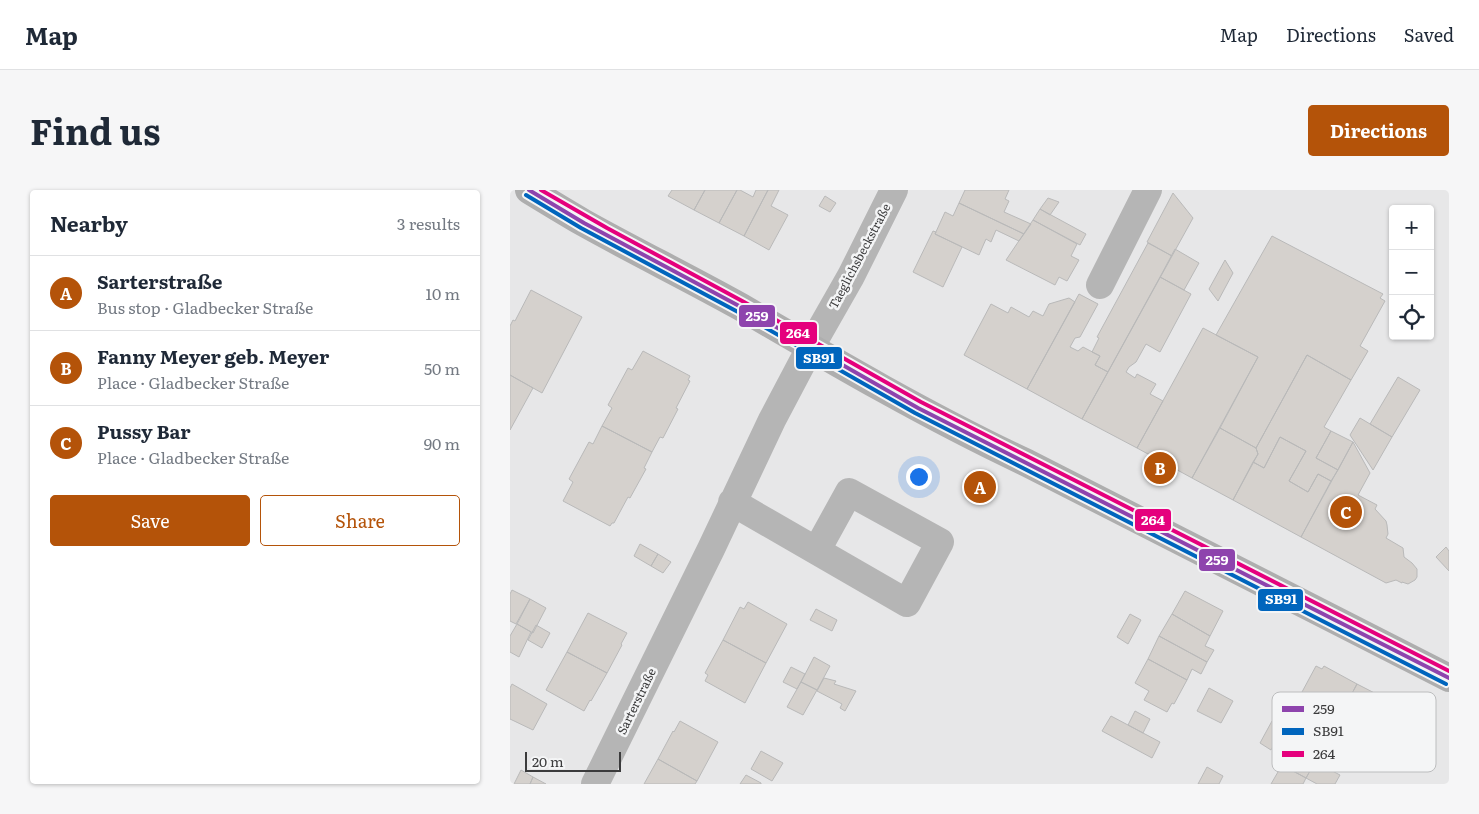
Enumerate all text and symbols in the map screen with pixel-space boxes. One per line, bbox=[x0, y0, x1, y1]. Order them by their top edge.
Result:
text: Map bbox=[25, 17, 78, 52]
text: Map bbox=[1220, 21, 1258, 48]
text: Directions bbox=[1286, 21, 1376, 48]
text: Saved bbox=[1404, 21, 1454, 48]
text: Find us bbox=[30, 104, 160, 156]
button: Directions bbox=[1308, 105, 1449, 156]
street label: Taeglichsbeckstraße bbox=[824, 200, 894, 312]
map controls bbox=[1389, 205, 1434, 340]
button: + bbox=[1389, 205, 1434, 250]
text: Nearby bbox=[50, 207, 128, 238]
text: 3 results bbox=[397, 211, 460, 235]
button: − bbox=[1389, 250, 1434, 295]
text: Sarterstraße bbox=[97, 267, 222, 295]
text: A bbox=[60, 281, 72, 305]
text: 10 m bbox=[426, 281, 460, 305]
text: Bus stop · Gladbecker Straße bbox=[97, 295, 313, 319]
button: locate bbox=[1389, 295, 1434, 340]
line badge: 259 bbox=[738, 304, 776, 328]
text: 259 bbox=[745, 305, 769, 325]
line badge: 264 bbox=[779, 321, 818, 345]
text: 264 bbox=[786, 322, 811, 342]
text: Fanny Meyer geb. Meyer bbox=[97, 342, 329, 370]
line badge: SB91 bbox=[795, 346, 843, 370]
text: SB91 bbox=[803, 347, 835, 367]
text: B bbox=[60, 356, 72, 380]
text: 50 m bbox=[424, 356, 460, 380]
text: Place · Gladbecker Straße bbox=[97, 370, 289, 394]
text: Pussy Bar bbox=[97, 417, 191, 445]
text: C bbox=[60, 431, 72, 455]
text: 90 m bbox=[424, 431, 460, 455]
text: Place · Gladbecker Straße bbox=[97, 445, 289, 469]
pin: B bbox=[1144, 449, 1176, 487]
your location bbox=[906, 464, 932, 490]
pin: A bbox=[964, 468, 996, 506]
pin: C bbox=[1330, 493, 1362, 531]
button: Save bbox=[50, 495, 250, 546]
button: Share bbox=[260, 495, 460, 546]
line badge: 264 bbox=[1134, 508, 1172, 532]
text: 264 bbox=[1141, 509, 1166, 529]
line badge: 259 bbox=[1198, 548, 1236, 572]
text: 259 bbox=[1205, 549, 1229, 569]
line badge: SB91 bbox=[1257, 588, 1304, 612]
text: SB91 bbox=[1265, 588, 1297, 608]
street label: Sarterstraße bbox=[612, 665, 660, 737]
legend bbox=[1272, 692, 1436, 772]
text: 259 bbox=[1313, 698, 1335, 718]
text: SB91 bbox=[1313, 720, 1344, 740]
text: 264 bbox=[1313, 743, 1336, 763]
scale bar bbox=[525, 749, 621, 772]
text: 20 m bbox=[532, 751, 564, 771]

